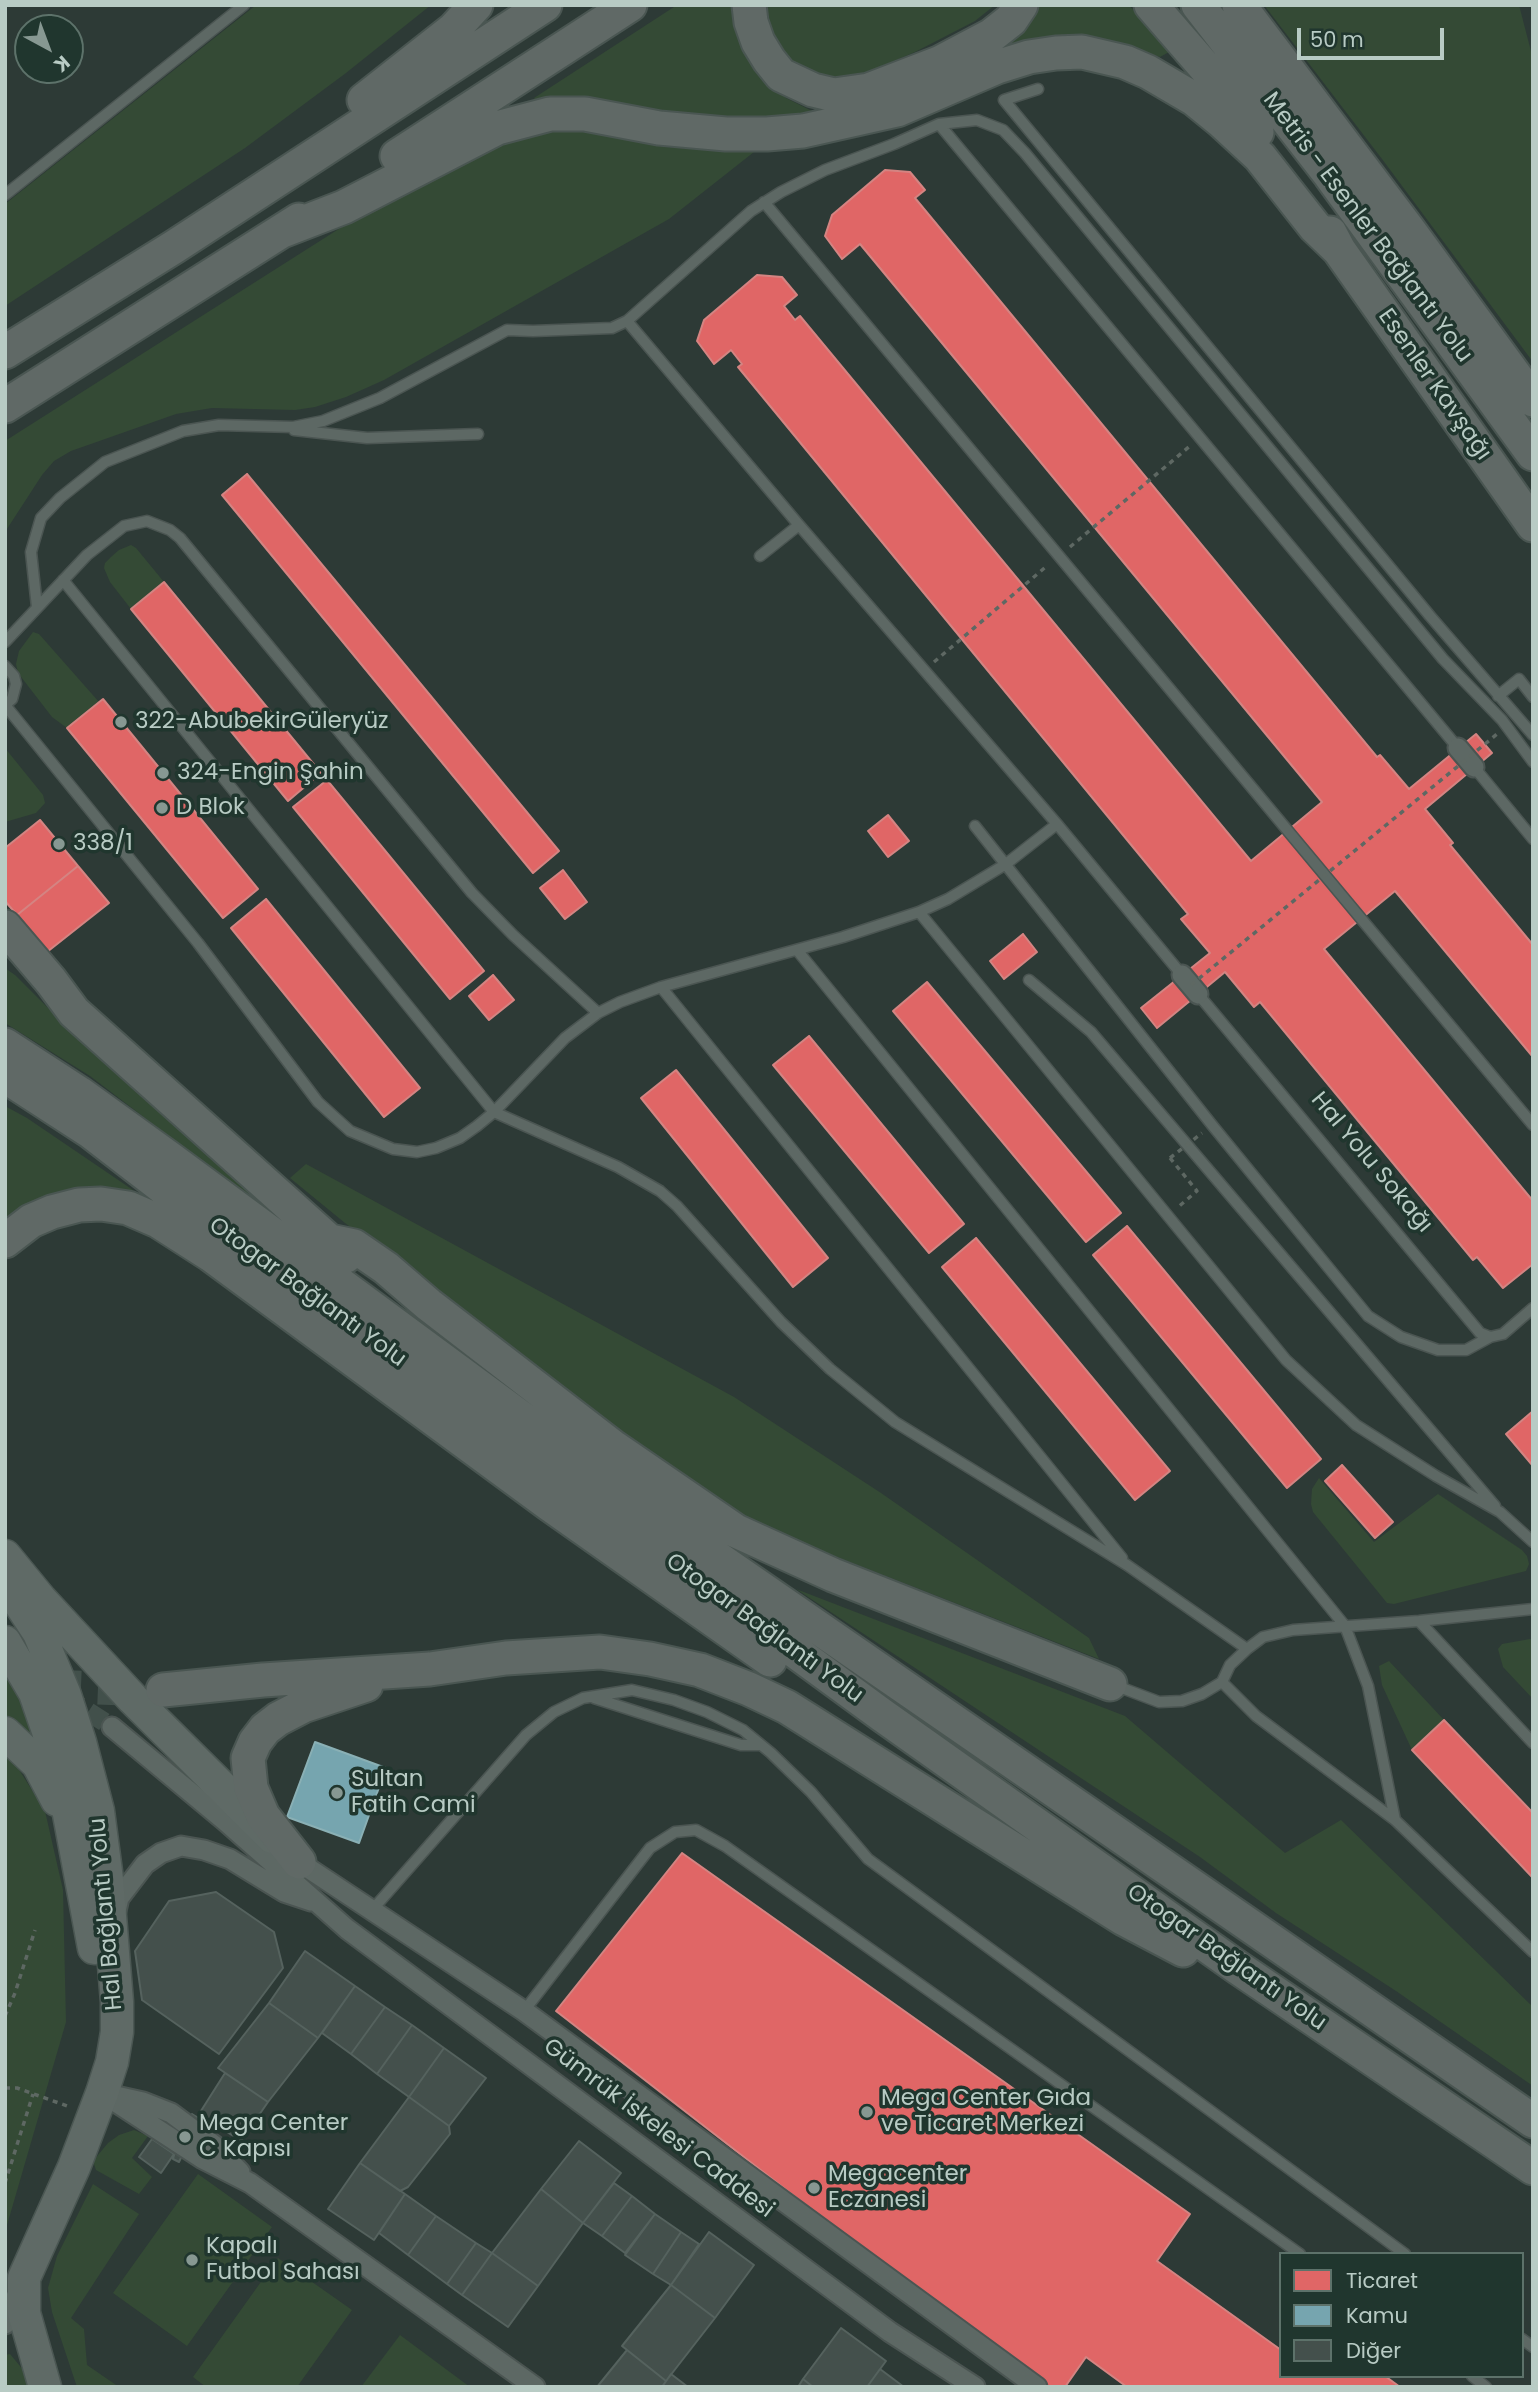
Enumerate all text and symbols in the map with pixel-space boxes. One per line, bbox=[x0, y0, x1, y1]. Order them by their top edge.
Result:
north arrow bbox=[14, 14, 84, 84]
scale bar bbox=[1300, 14, 1447, 58]
text: 50 m bbox=[1310, 25, 1364, 54]
text: K bbox=[48, 49, 76, 78]
street label: Metris - Esenler Bağlantı Yolu bbox=[1256, 88, 1478, 368]
street label: Esenler Kavşağı bbox=[1372, 304, 1496, 466]
place label: 322-AbubekirGüleryüz bbox=[135, 708, 389, 736]
marker: 322-AbubekirGüleryüz bbox=[113, 714, 129, 730]
place label: 324-Engin Şahin bbox=[177, 759, 364, 787]
marker: 324-Engin Şahin bbox=[155, 765, 171, 781]
place label: D Blok bbox=[176, 794, 245, 822]
marker: D Blok bbox=[154, 800, 170, 816]
place label: 338/1 bbox=[73, 830, 133, 858]
marker: 338/1 bbox=[51, 836, 67, 852]
street label: Hal Yolu Sokağı bbox=[1304, 1087, 1438, 1239]
street label: Otogar Bağlantı Yolu bbox=[203, 1212, 411, 1374]
street label: Otogar Bağlantı Yolu bbox=[660, 1548, 868, 1710]
place label: Sultan Fatih Cami bbox=[351, 1766, 476, 1820]
marker: Sultan Fatih Cami bbox=[329, 1785, 345, 1801]
street label: Hal Bağlantı Yolu bbox=[85, 1817, 129, 2011]
street label: Otogar Bağlantı Yolu bbox=[1121, 1879, 1331, 2037]
street label: Gümrük İskelesi Caddesi bbox=[537, 2033, 779, 2225]
place label: Mega Center Gıda ve Ticaret Merkezi bbox=[881, 2085, 1091, 2139]
marker: Mega Center Gıda ve Ticaret Merkezi bbox=[859, 2104, 875, 2120]
place label: Mega Center C Kapısı bbox=[199, 2110, 348, 2164]
marker: Mega Center C Kapısı bbox=[177, 2129, 193, 2145]
place label: Megacenter Eczanesi bbox=[828, 2161, 967, 2215]
marker: Megacenter Eczanesi bbox=[806, 2180, 822, 2196]
place label: Kapalı Futbol Sahası bbox=[206, 2233, 360, 2287]
marker: Kapalı Futbol Sahası bbox=[184, 2252, 200, 2268]
legend bbox=[1279, 2252, 1524, 2378]
text: Ticaret bbox=[1346, 2266, 1418, 2295]
text: Kamu bbox=[1346, 2301, 1408, 2330]
text: Diğer bbox=[1346, 2336, 1401, 2365]

